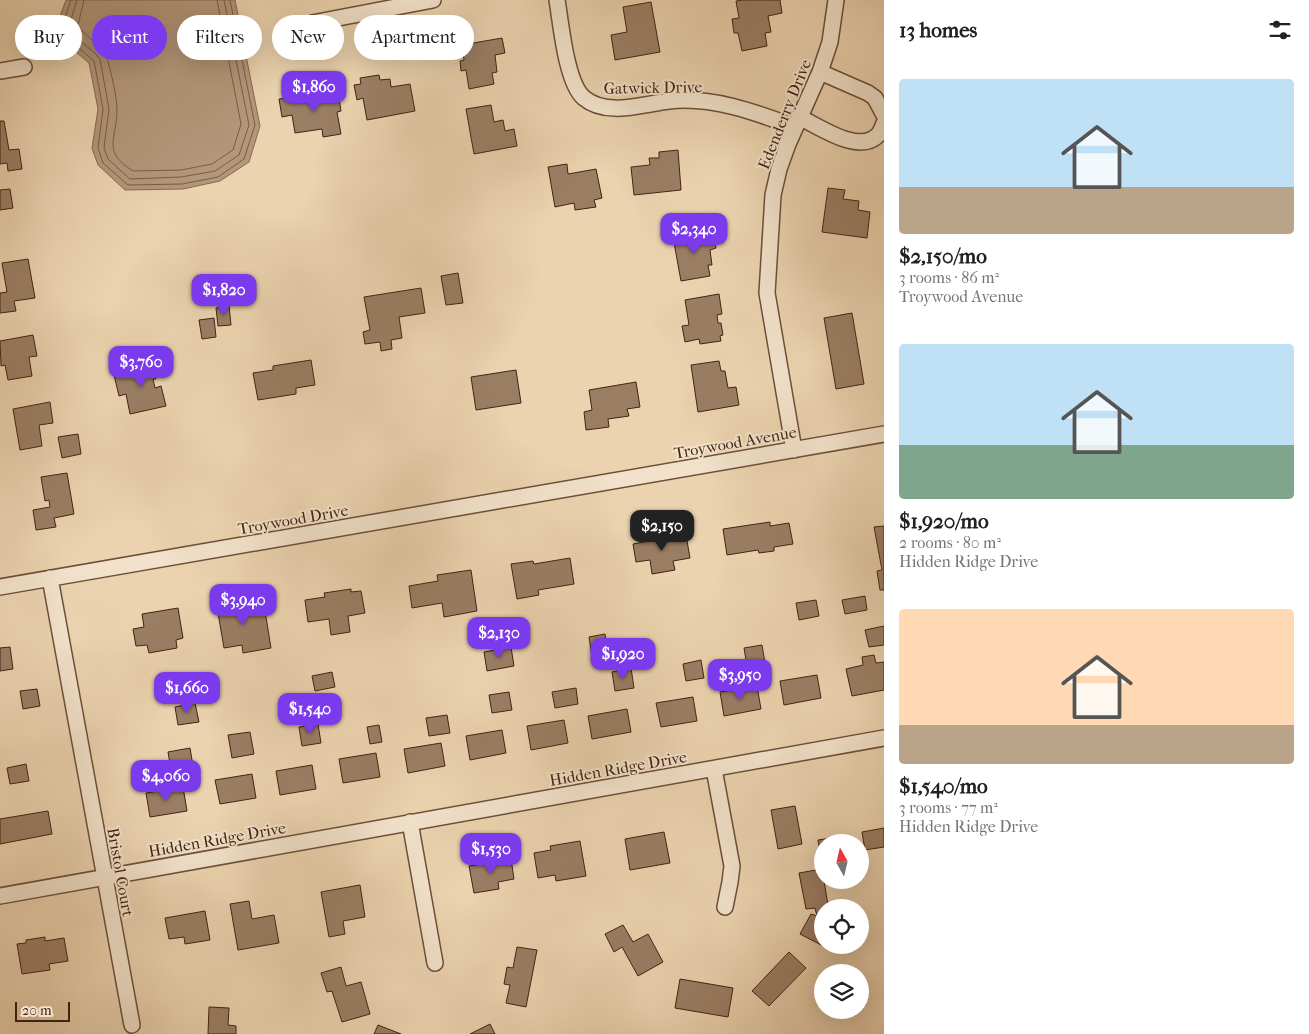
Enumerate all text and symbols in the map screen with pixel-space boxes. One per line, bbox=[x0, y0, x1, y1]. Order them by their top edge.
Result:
chip: Buy bbox=[15, 15, 82, 60]
chip: Rent bbox=[92, 15, 167, 60]
chip: Filters bbox=[177, 15, 262, 60]
chip: New bbox=[272, 15, 344, 60]
chip: Apartment bbox=[354, 15, 474, 60]
icon: filters bbox=[1266, 16, 1294, 44]
text: 13 homes bbox=[899, 18, 977, 42]
street label: Edenderry Drive bbox=[754, 56, 815, 172]
pin: $1,860 bbox=[273, 70, 355, 113]
text: $1,860 bbox=[292, 77, 336, 96]
street label: Gatwick Drive bbox=[603, 77, 703, 98]
icon: home bbox=[1052, 112, 1142, 202]
pin: $2,340 bbox=[653, 212, 735, 255]
text: $2,340 bbox=[671, 219, 717, 238]
text: $2,150/mo bbox=[899, 244, 987, 268]
text: 3 rooms · 86 m² bbox=[899, 268, 999, 287]
pin: $1,820 bbox=[183, 274, 265, 316]
text: $1,820 bbox=[203, 280, 245, 299]
text: Troywood Avenue bbox=[899, 287, 1023, 306]
pin: $3,760 bbox=[100, 346, 182, 388]
text: $3,760 bbox=[119, 352, 163, 371]
icon: home bbox=[1052, 377, 1142, 467]
street label: Troywood Avenue bbox=[672, 422, 798, 463]
street label: Troywood Drive bbox=[236, 500, 350, 539]
text: $1,920/mo bbox=[899, 509, 989, 533]
pin: $2,150 bbox=[621, 510, 703, 552]
text: $2,150 bbox=[641, 516, 683, 535]
text: 2 rooms · 80 m² bbox=[899, 533, 1001, 552]
text: Hidden Ridge Drive bbox=[899, 552, 1038, 571]
pin: $3,940 bbox=[202, 584, 284, 626]
text: $3,940 bbox=[221, 590, 265, 609]
pin: $2,130 bbox=[458, 616, 540, 659]
text: $2,130 bbox=[478, 623, 520, 642]
pin: $1,920 bbox=[582, 638, 664, 680]
icon: home bbox=[1052, 642, 1142, 732]
text: $1,920 bbox=[602, 644, 644, 663]
pin: $3,950 bbox=[699, 658, 781, 701]
text: $3,950 bbox=[719, 665, 761, 684]
pin: $1,660 bbox=[146, 672, 228, 714]
text: $1,660 bbox=[165, 678, 209, 697]
pin: $1,540 bbox=[269, 692, 351, 735]
text: $1,540 bbox=[289, 699, 331, 718]
street label: Hidden Ridge Drive bbox=[548, 747, 688, 790]
pin: $4,060 bbox=[125, 760, 207, 802]
text: $4,060 bbox=[142, 766, 190, 785]
text: $1,540/mo bbox=[899, 774, 988, 798]
text: 3 rooms · 77 m² bbox=[899, 798, 998, 817]
text: Hidden Ridge Drive bbox=[899, 817, 1038, 836]
street label: Hidden Ridge Drive bbox=[147, 818, 287, 861]
street label: Bristol Court bbox=[103, 826, 138, 918]
pin: $1,530 bbox=[450, 832, 532, 875]
north arrow bbox=[814, 834, 869, 889]
map controls bbox=[814, 834, 869, 1019]
text: $1,530 bbox=[471, 839, 511, 858]
button: locate bbox=[814, 899, 869, 954]
button: layers bbox=[814, 964, 869, 1019]
scale bar bbox=[15, 999, 70, 1022]
text: 20 m bbox=[22, 1002, 52, 1019]

